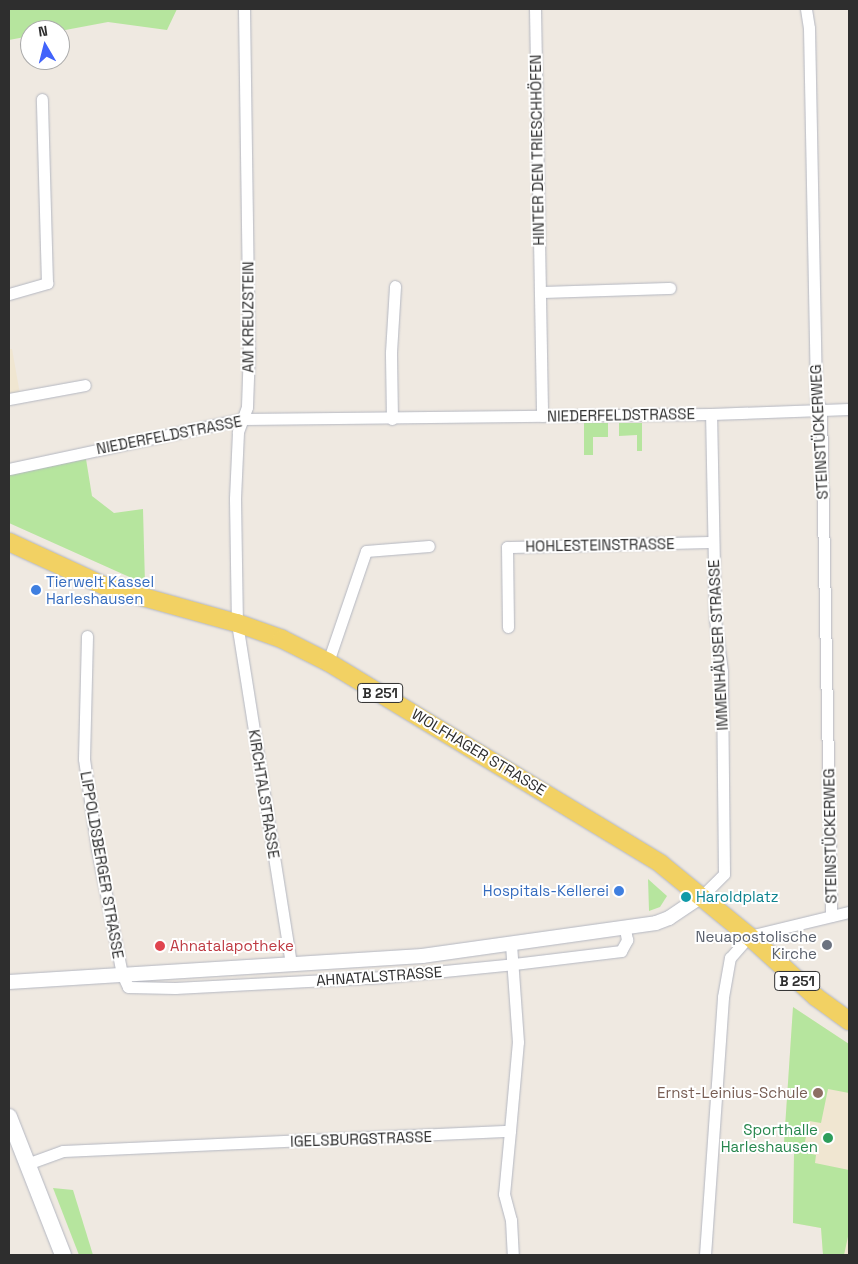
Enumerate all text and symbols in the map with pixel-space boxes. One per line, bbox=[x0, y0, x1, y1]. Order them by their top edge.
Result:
north arrow bbox=[20, 20, 70, 70]
text: N bbox=[37, 22, 49, 41]
street label: HINTER DEN TRIESCHHÖFEN bbox=[526, 54, 548, 246]
street label: AM KREUZSTEIN bbox=[239, 261, 257, 373]
street label: STEINSTÜCKERWEG bbox=[806, 364, 832, 500]
street label: NIEDERFELDSTRASSE bbox=[547, 405, 695, 425]
street label: NIEDERFELDSTRASSE bbox=[95, 412, 243, 458]
street label: HOHLESTEINSTRASSE bbox=[525, 535, 675, 555]
street label: IMMENHÄUSER STRASSE bbox=[705, 559, 731, 731]
place label: Tierwelt Kassel Harleshausen bbox=[46, 572, 154, 607]
marker: Tierwelt Kassel Harleshausen bbox=[30, 584, 42, 596]
road number: B 251 bbox=[356, 681, 404, 704]
street label: WOLFHAGER STRASSE bbox=[409, 705, 549, 799]
street label: KIRCHTALSTRASSE bbox=[245, 728, 283, 860]
street label: STEINSTÜCKERWEG bbox=[820, 768, 840, 904]
street label: LIPPOLDSBERGER STRASSE bbox=[77, 770, 127, 960]
place label: Hospitals-Kellerei bbox=[483, 882, 609, 900]
marker: Hospitals-Kellerei bbox=[613, 885, 625, 897]
place label: Haroldplatz bbox=[696, 888, 779, 906]
marker: Haroldplatz bbox=[680, 891, 692, 903]
place label: Neuapostolische Kirche bbox=[695, 927, 817, 962]
place label: Ahnatalapotheke bbox=[170, 937, 294, 955]
marker: Neuapostolische Kirche bbox=[821, 939, 833, 951]
marker: Ahnatalapotheke bbox=[154, 940, 166, 952]
street label: AHNATALSTRASSE bbox=[315, 963, 443, 989]
road number: B 251 bbox=[773, 969, 821, 992]
place label: Ernst-Leinius-Schule bbox=[657, 1084, 808, 1102]
marker: Ernst-Leinius-Schule bbox=[812, 1087, 824, 1099]
place label: Sporthalle Harleshausen bbox=[721, 1120, 818, 1155]
street label: IGELSBURGSTRASSE bbox=[290, 1128, 432, 1150]
marker: Sporthalle Harleshausen bbox=[822, 1132, 834, 1144]

